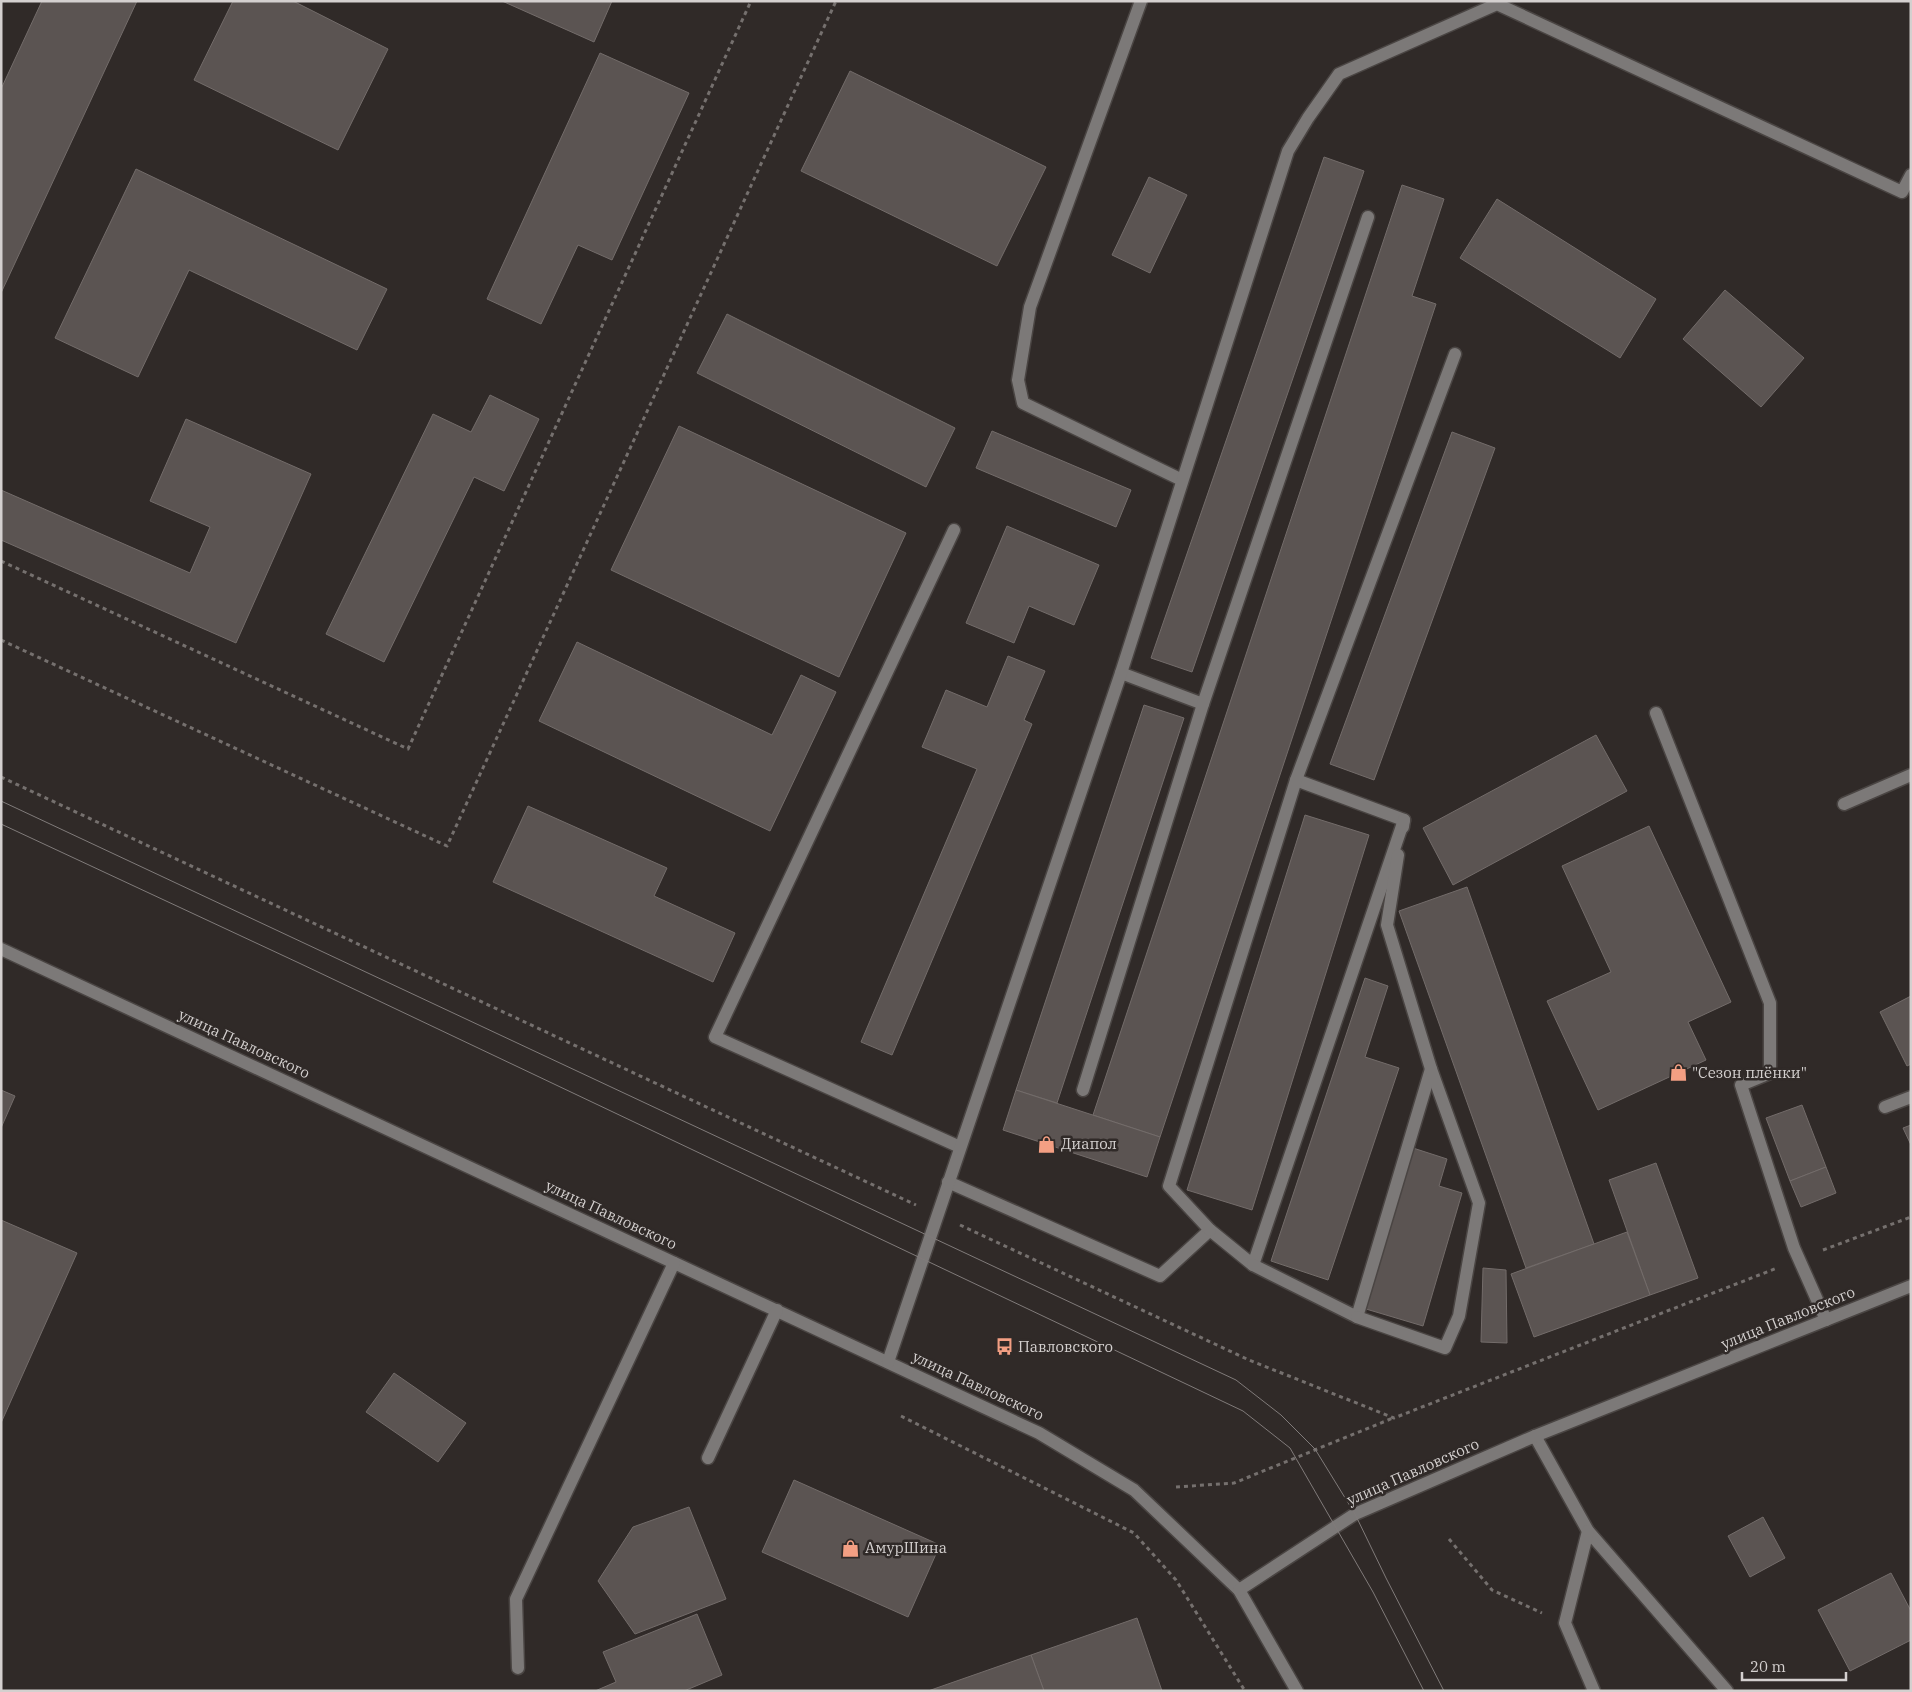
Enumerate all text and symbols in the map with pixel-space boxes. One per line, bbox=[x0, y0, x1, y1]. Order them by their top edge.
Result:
street label: улица Павловского bbox=[175, 1005, 313, 1082]
shop icon: "Сезон плёнки" bbox=[1668, 1063, 1688, 1083]
place label: "Сезон плёнки" bbox=[1692, 1063, 1807, 1082]
shop icon: Диапол bbox=[1037, 1134, 1057, 1154]
place label: Диапол bbox=[1061, 1134, 1117, 1153]
street label: улица Павловского bbox=[542, 1176, 680, 1253]
street label: улица Павловского bbox=[1718, 1282, 1858, 1353]
bus stop icon: Павловского bbox=[994, 1337, 1014, 1357]
place label: Павловского bbox=[1018, 1337, 1113, 1356]
street label: улица Павловского bbox=[909, 1347, 1047, 1424]
street label: улица Павловского bbox=[1344, 1434, 1482, 1509]
shop icon: АмурШина bbox=[841, 1538, 861, 1558]
place label: АмурШина bbox=[865, 1538, 947, 1557]
scale bar bbox=[1742, 1650, 1846, 1682]
text: 20 m bbox=[1750, 1657, 1786, 1676]

